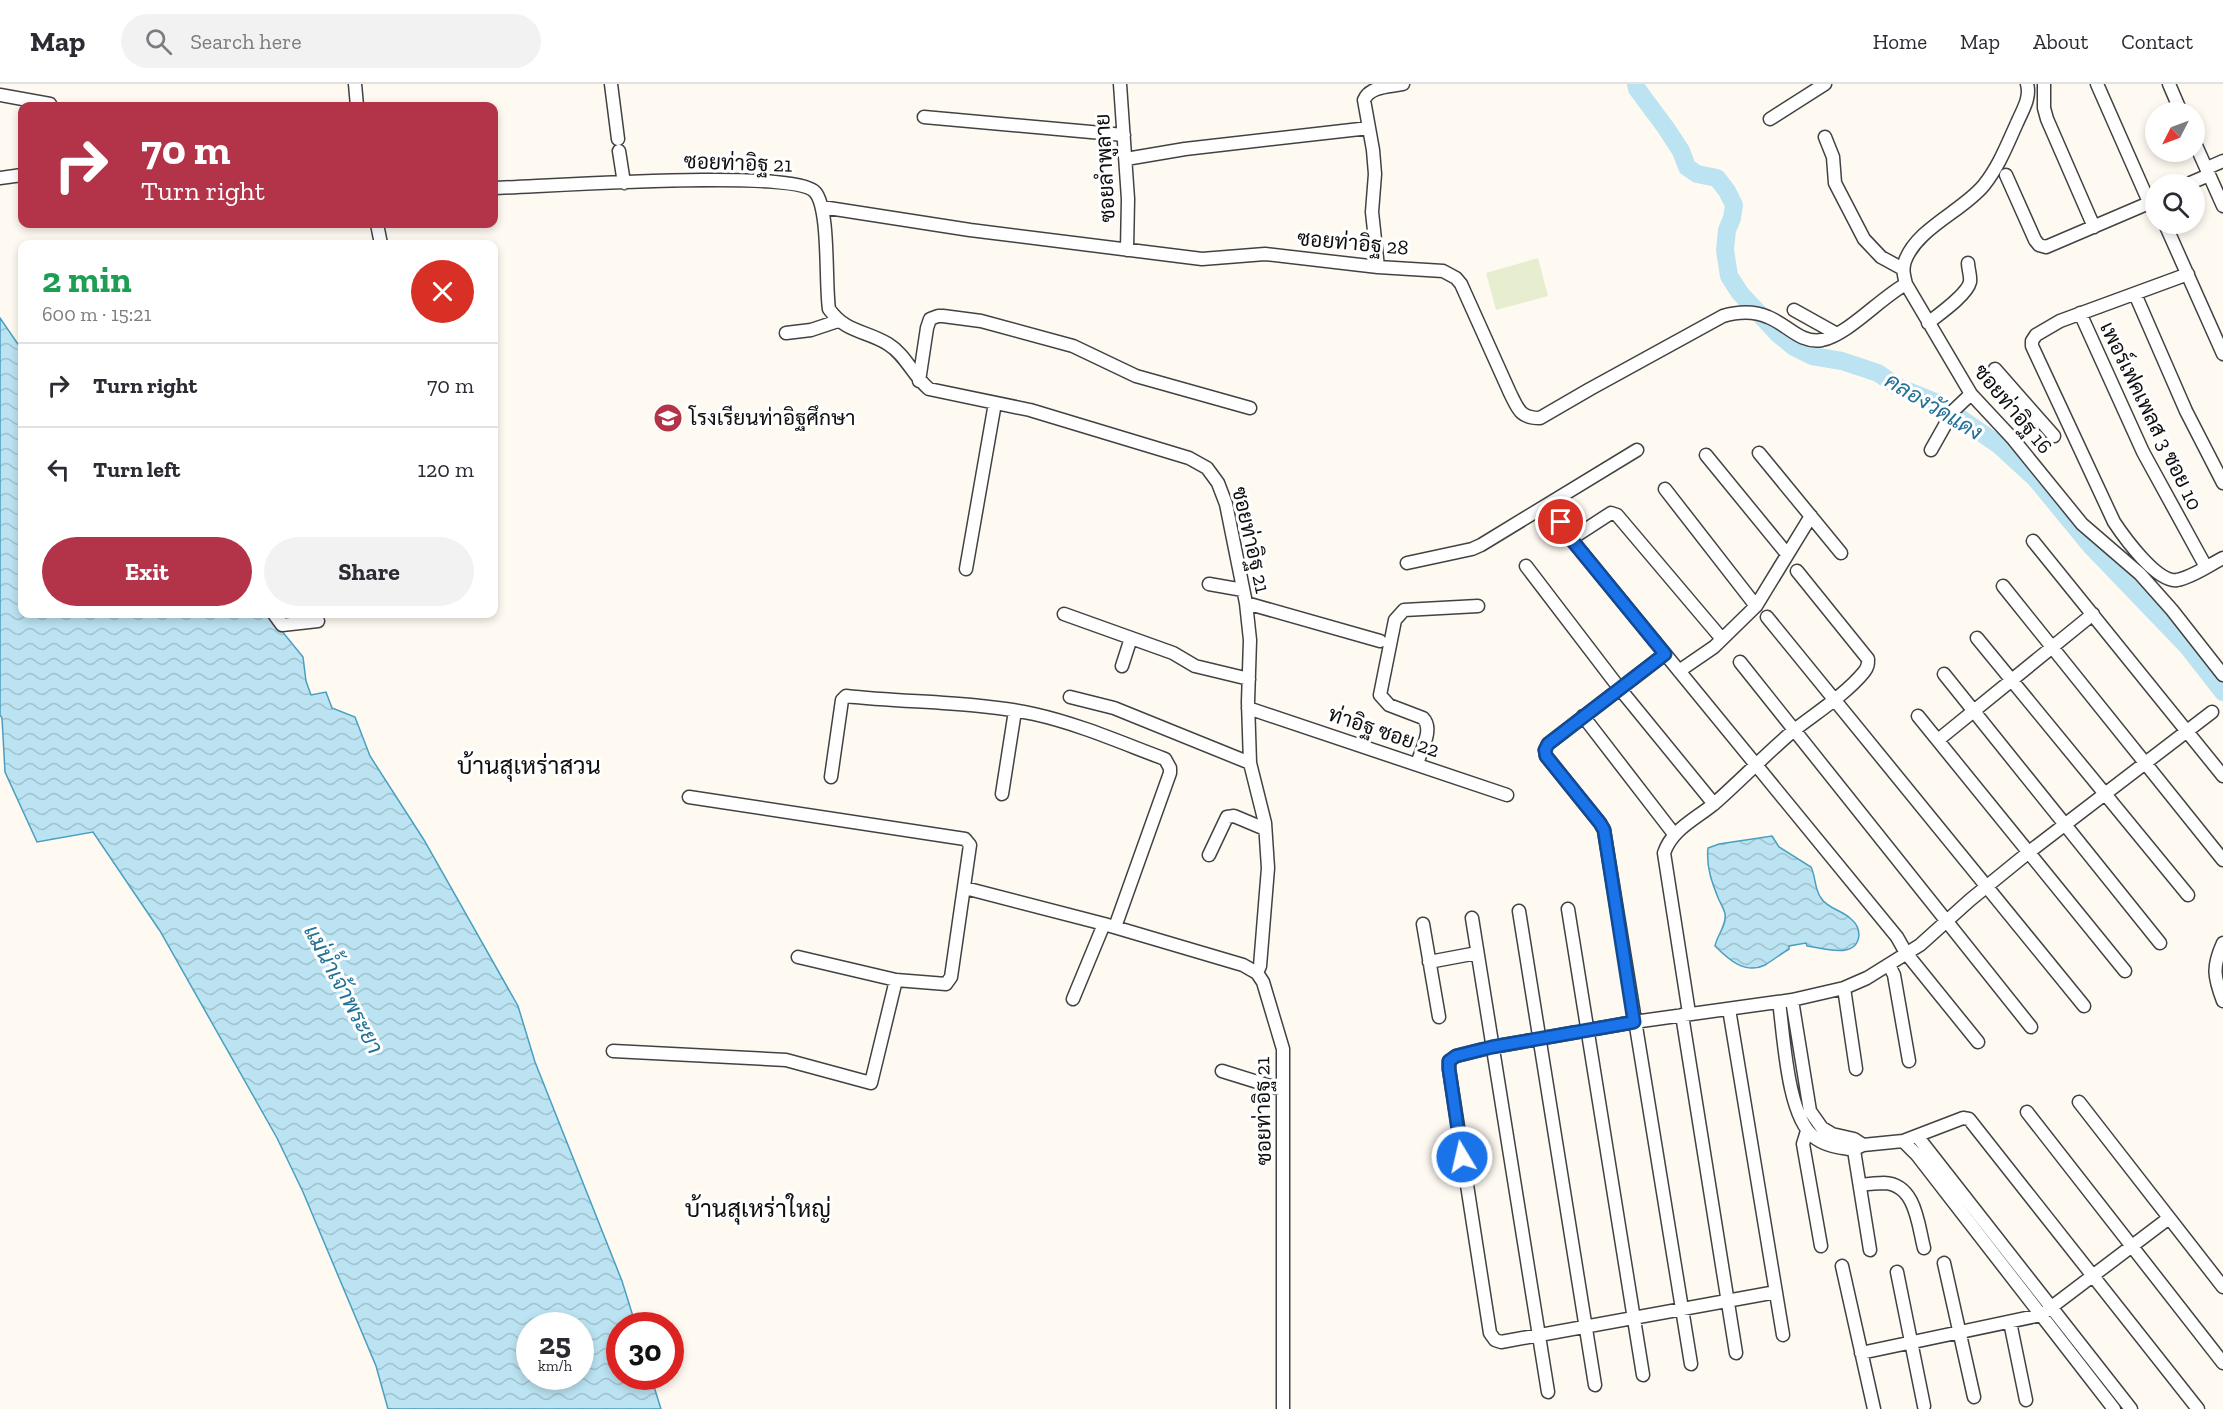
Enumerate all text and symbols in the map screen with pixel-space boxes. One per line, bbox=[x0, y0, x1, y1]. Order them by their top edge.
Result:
search box bbox=[121, 14, 541, 68]
text: Map bbox=[30, 25, 85, 58]
icon: search bbox=[142, 25, 175, 58]
text: Search here bbox=[190, 28, 302, 55]
text: Home bbox=[1873, 29, 1927, 54]
text: Map bbox=[1960, 29, 2000, 54]
text: About bbox=[2033, 29, 2088, 54]
text: Contact bbox=[2121, 29, 2193, 54]
north arrow bbox=[2145, 102, 2205, 162]
map controls bbox=[2145, 102, 2205, 234]
street label: ซอยลำพูลาย bbox=[1089, 113, 1123, 223]
text: 70 m bbox=[141, 124, 231, 175]
icon: right bbox=[42, 126, 120, 204]
street label: ซอยท่าอิฐ 21 bbox=[683, 148, 793, 178]
button: search bbox=[2145, 174, 2205, 234]
text: Turn right bbox=[141, 175, 265, 207]
street label: ซอยท่าอิฐ 28 bbox=[1296, 225, 1410, 261]
text: 2 min bbox=[42, 258, 132, 301]
button: close bbox=[411, 260, 474, 323]
text: 600 m · 15:21 bbox=[42, 302, 151, 326]
street label: เพอร์เฟคเพลส 3 ซอย 10 bbox=[2095, 317, 2209, 514]
street label: ซอยท่าอิฐ 16 bbox=[1968, 359, 2058, 459]
water label: คลองวัดแดง bbox=[1880, 367, 1987, 446]
icon: right bbox=[42, 369, 75, 402]
text: Turn right bbox=[93, 372, 197, 399]
text: 70 m bbox=[427, 372, 474, 399]
school or university icon: โรงเรียนท่าอิฐศึกษา bbox=[652, 402, 684, 434]
place label: โรงเรียนท่าอิฐศึกษา bbox=[688, 405, 856, 431]
icon: left bbox=[42, 453, 75, 486]
text: Turn left bbox=[93, 456, 180, 483]
text: 120 m bbox=[418, 456, 474, 483]
street label: ซอยท่าอิฐ 21 bbox=[1226, 484, 1276, 596]
pin bbox=[1535, 496, 1586, 547]
icon: arrive bbox=[1544, 505, 1577, 538]
button: Exit bbox=[42, 537, 252, 606]
button: Share bbox=[264, 537, 474, 606]
street label: ท่าอิฐ ซอย 22 bbox=[1325, 701, 1443, 763]
district label: บ้านสุเหร่าสวน bbox=[457, 751, 601, 782]
water label: แม่น้ำเจ้าพระยา bbox=[298, 917, 394, 1058]
street label: ซอยท่าอิฐ 21 bbox=[1249, 1056, 1277, 1166]
position arrow bbox=[1430, 1125, 1494, 1189]
district label: บ้านสุเหร่าใหญ่ bbox=[685, 1193, 831, 1225]
speed limit sign: 30 bbox=[606, 1312, 684, 1390]
text: 25 bbox=[539, 1326, 571, 1362]
text: km/h bbox=[538, 1357, 572, 1375]

